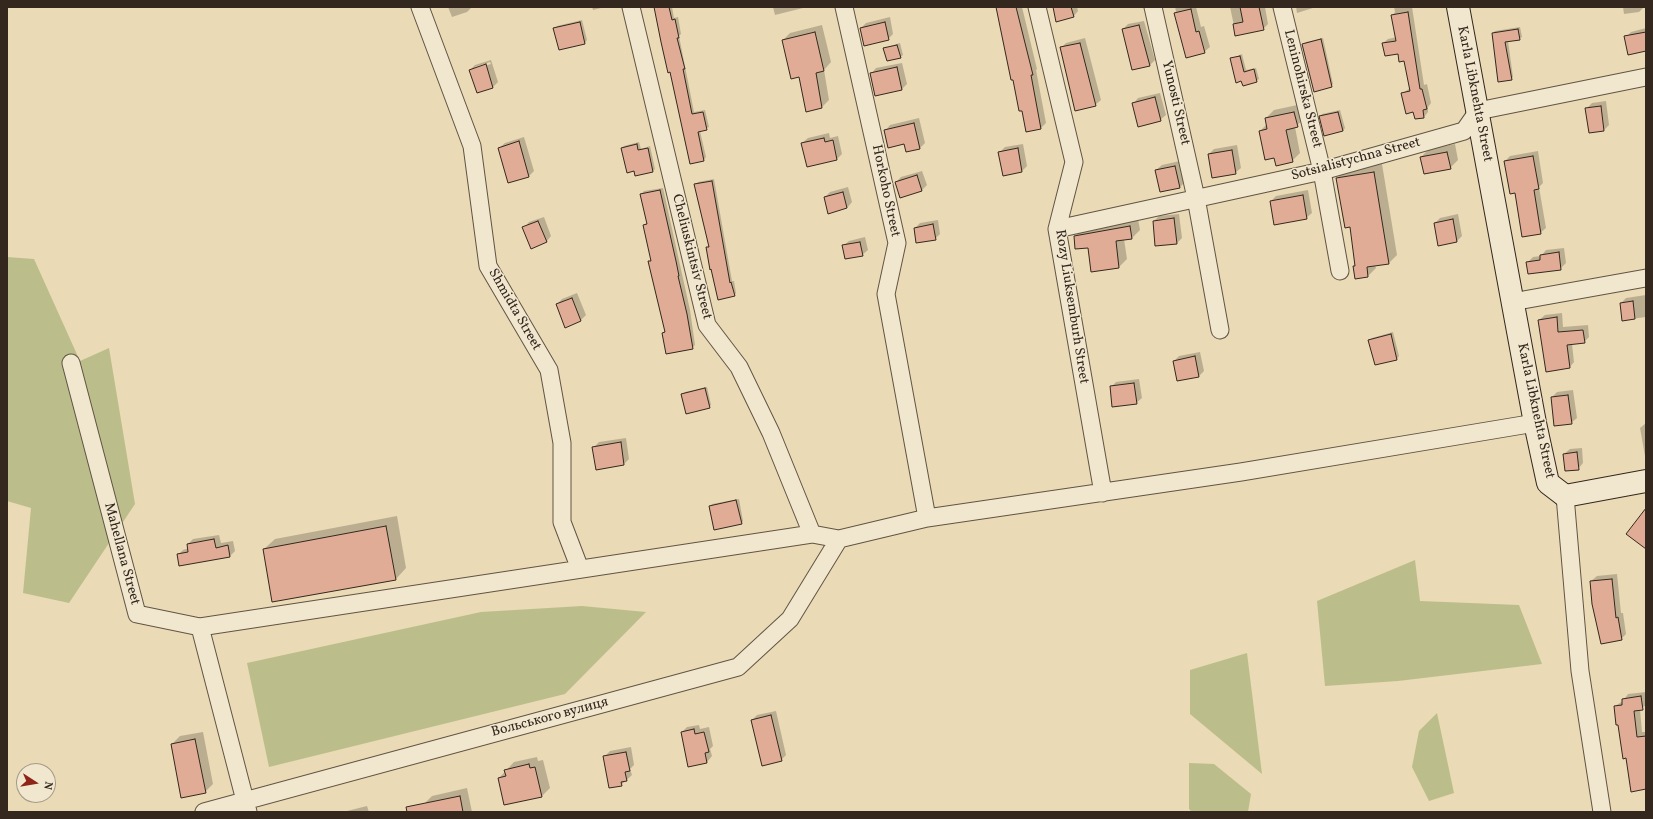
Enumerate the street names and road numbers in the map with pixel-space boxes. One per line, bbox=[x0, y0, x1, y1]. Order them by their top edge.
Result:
street label: Karla Libknehta Street bbox=[1453, 25, 1495, 163]
street label: Leninohirska Street bbox=[1279, 28, 1325, 150]
street label: Yunosti Street bbox=[1157, 59, 1193, 147]
street label: Sotsialistychna Street bbox=[1290, 135, 1422, 185]
street label: Horkoho Street bbox=[867, 143, 903, 239]
street label: Cheliuskintsiv Street bbox=[667, 193, 715, 321]
street label: Rozy Liuksemburh Street bbox=[1051, 229, 1091, 385]
street label: Shmidta Street bbox=[484, 266, 544, 354]
street label: Karla Libknehta Street bbox=[1512, 342, 1558, 480]
street label: Mahellana Street bbox=[99, 501, 143, 607]
street label: Вольського вулиця bbox=[490, 694, 610, 742]

